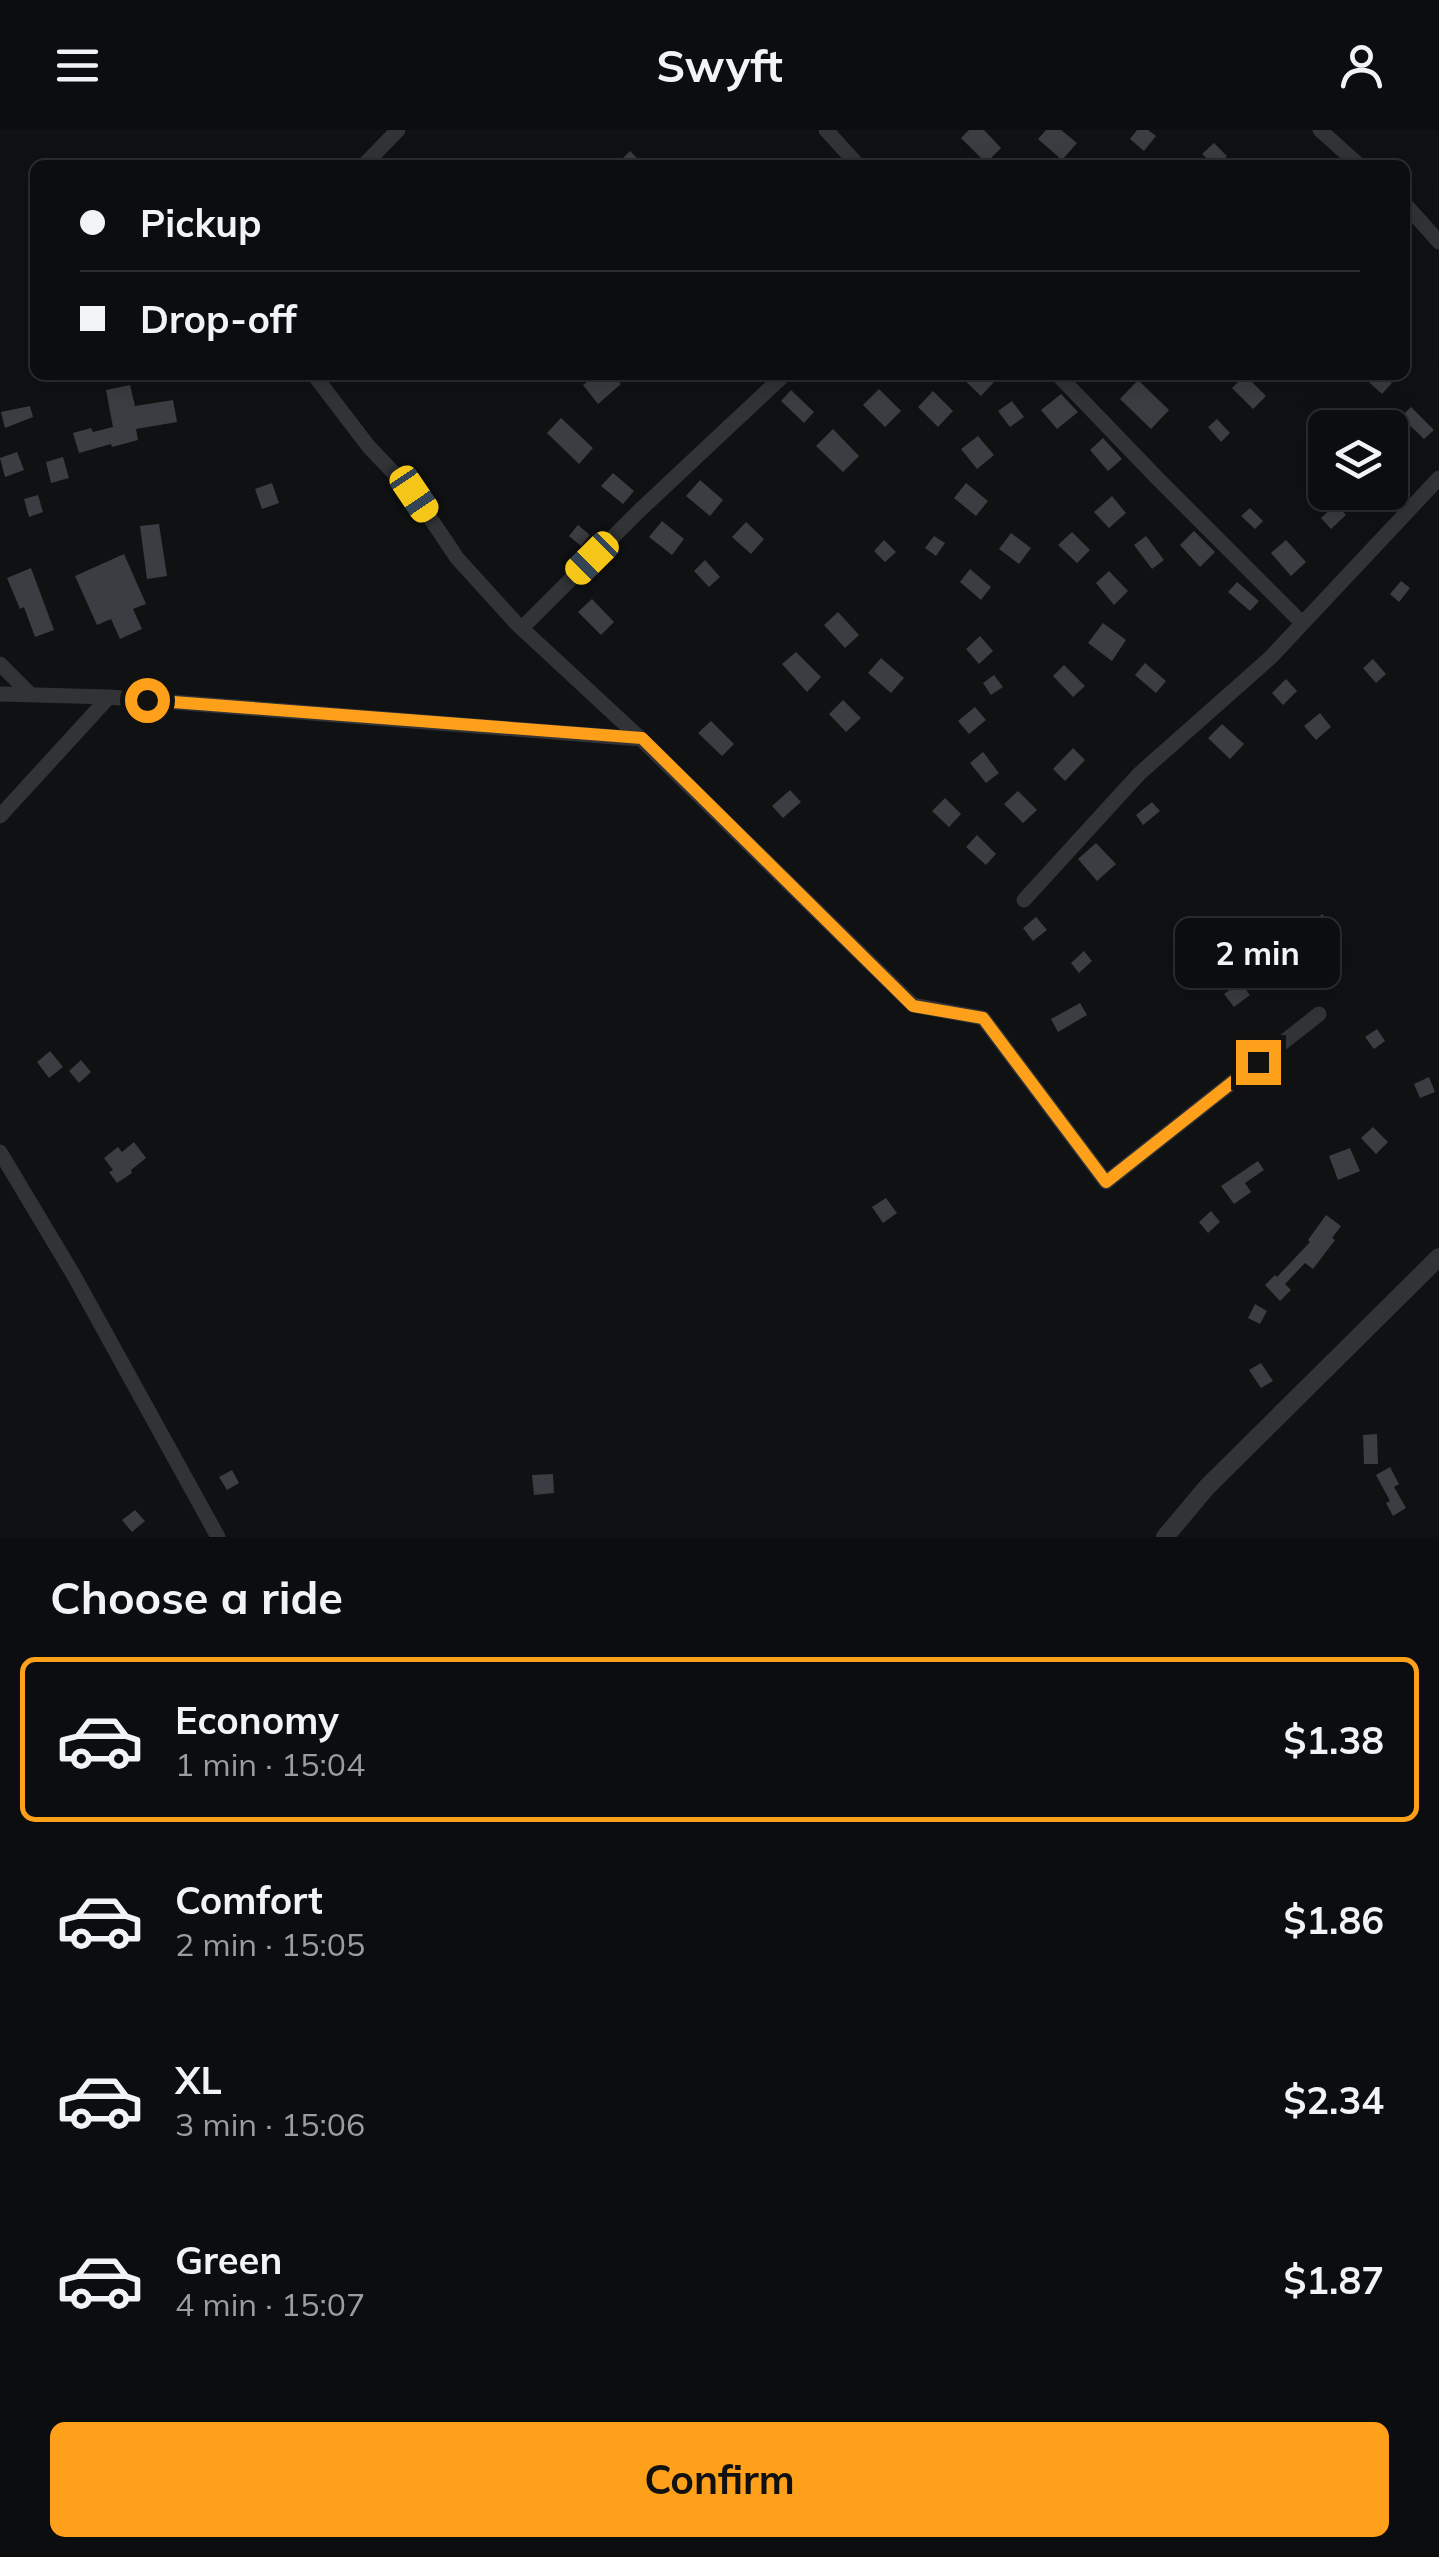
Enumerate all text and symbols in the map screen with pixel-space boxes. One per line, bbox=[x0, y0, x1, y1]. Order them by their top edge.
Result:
text: Swyft bbox=[656, 37, 783, 93]
icon: menu bbox=[50, 38, 105, 93]
icon: person bbox=[1334, 38, 1389, 93]
text: Pickup bbox=[140, 199, 262, 247]
text: Drop-off bbox=[140, 295, 297, 343]
map controls bbox=[1308, 410, 1408, 510]
button: layers bbox=[1308, 410, 1408, 510]
car bbox=[385, 461, 443, 527]
car bbox=[560, 526, 624, 590]
route start bbox=[125, 678, 170, 723]
callout: 2 min bbox=[1176, 917, 1340, 987]
text: 2 min bbox=[1215, 933, 1300, 973]
route end bbox=[1236, 1040, 1281, 1085]
text: Choose a ride bbox=[50, 1569, 343, 1625]
icon: car bbox=[55, 1695, 145, 1785]
text: Economy bbox=[175, 1696, 339, 1744]
text: $1.38 bbox=[1283, 1716, 1384, 1764]
text: 1 min · 15:04 bbox=[175, 1744, 365, 1784]
icon: car bbox=[55, 1875, 145, 1965]
text: Comfort bbox=[175, 1876, 323, 1924]
text: $1.86 bbox=[1283, 1896, 1384, 1944]
text: 2 min · 15:05 bbox=[175, 1924, 365, 1964]
icon: car bbox=[55, 2055, 145, 2145]
text: XL bbox=[175, 2056, 222, 2104]
text: $2.34 bbox=[1283, 2076, 1384, 2124]
text: 3 min · 15:06 bbox=[175, 2104, 365, 2144]
icon: car bbox=[55, 2235, 145, 2325]
text: Green bbox=[175, 2236, 282, 2284]
text: $1.87 bbox=[1283, 2256, 1384, 2304]
text: 4 min · 15:07 bbox=[175, 2284, 365, 2324]
button: Confirm bbox=[50, 2422, 1389, 2537]

